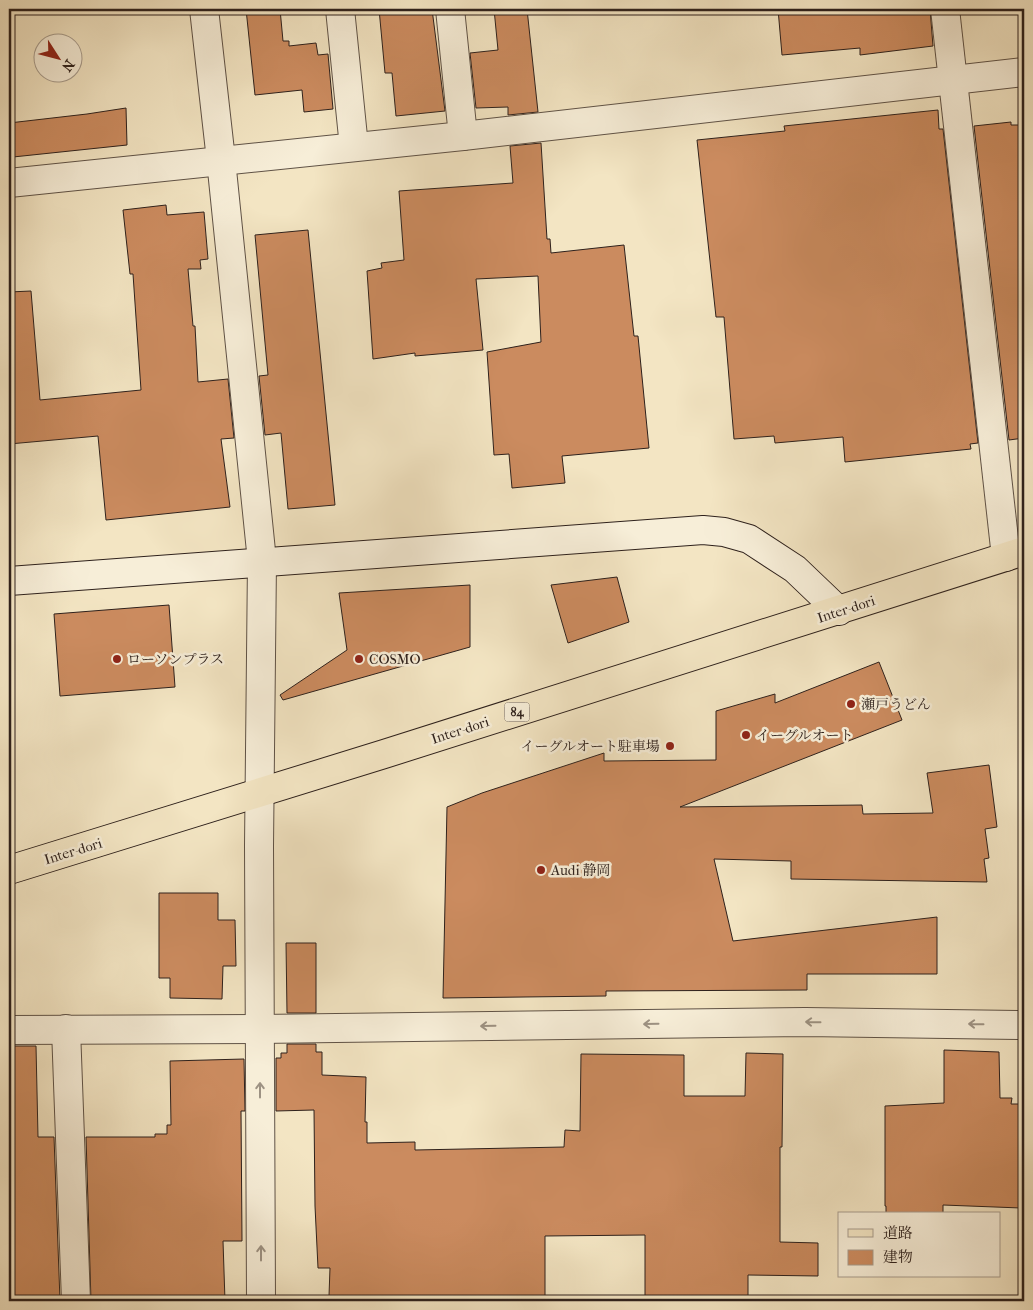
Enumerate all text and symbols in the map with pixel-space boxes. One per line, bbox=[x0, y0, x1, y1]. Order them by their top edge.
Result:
north arrow bbox=[32, 32, 82, 82]
text: N bbox=[58, 56, 78, 75]
street label: Inter-dori bbox=[815, 592, 877, 627]
place label: ローソンプラス bbox=[127, 651, 224, 668]
place label: COSMO bbox=[369, 651, 420, 668]
marker: ローソンプラス bbox=[111, 653, 123, 665]
marker: COSMO bbox=[353, 653, 365, 665]
place label: 瀬戸うどん bbox=[861, 696, 931, 713]
marker: 瀬戸うどん bbox=[845, 698, 857, 710]
road number: 84 bbox=[504, 702, 530, 722]
street label: Inter-dori bbox=[429, 713, 491, 748]
place label: イーグルオート bbox=[756, 727, 854, 744]
marker: イーグルオート bbox=[740, 729, 752, 741]
place label: イーグルオート駐車場 bbox=[520, 738, 660, 755]
marker: イーグルオート駐車場 bbox=[664, 740, 676, 752]
street label: Inter-dori bbox=[42, 835, 104, 868]
place label: Audi 静岡 bbox=[550, 862, 611, 879]
marker: Audi 静岡 bbox=[535, 864, 547, 876]
one-way arrow bbox=[805, 1017, 822, 1027]
one-way arrow bbox=[643, 1019, 659, 1028]
one-way arrow bbox=[968, 1019, 984, 1029]
one-way arrow bbox=[480, 1021, 496, 1031]
one-way arrow bbox=[255, 1082, 265, 1098]
legend bbox=[838, 1212, 1000, 1278]
text: 道路 bbox=[883, 1224, 913, 1242]
one-way arrow bbox=[256, 1245, 266, 1261]
text: 建物 bbox=[883, 1248, 913, 1266]

